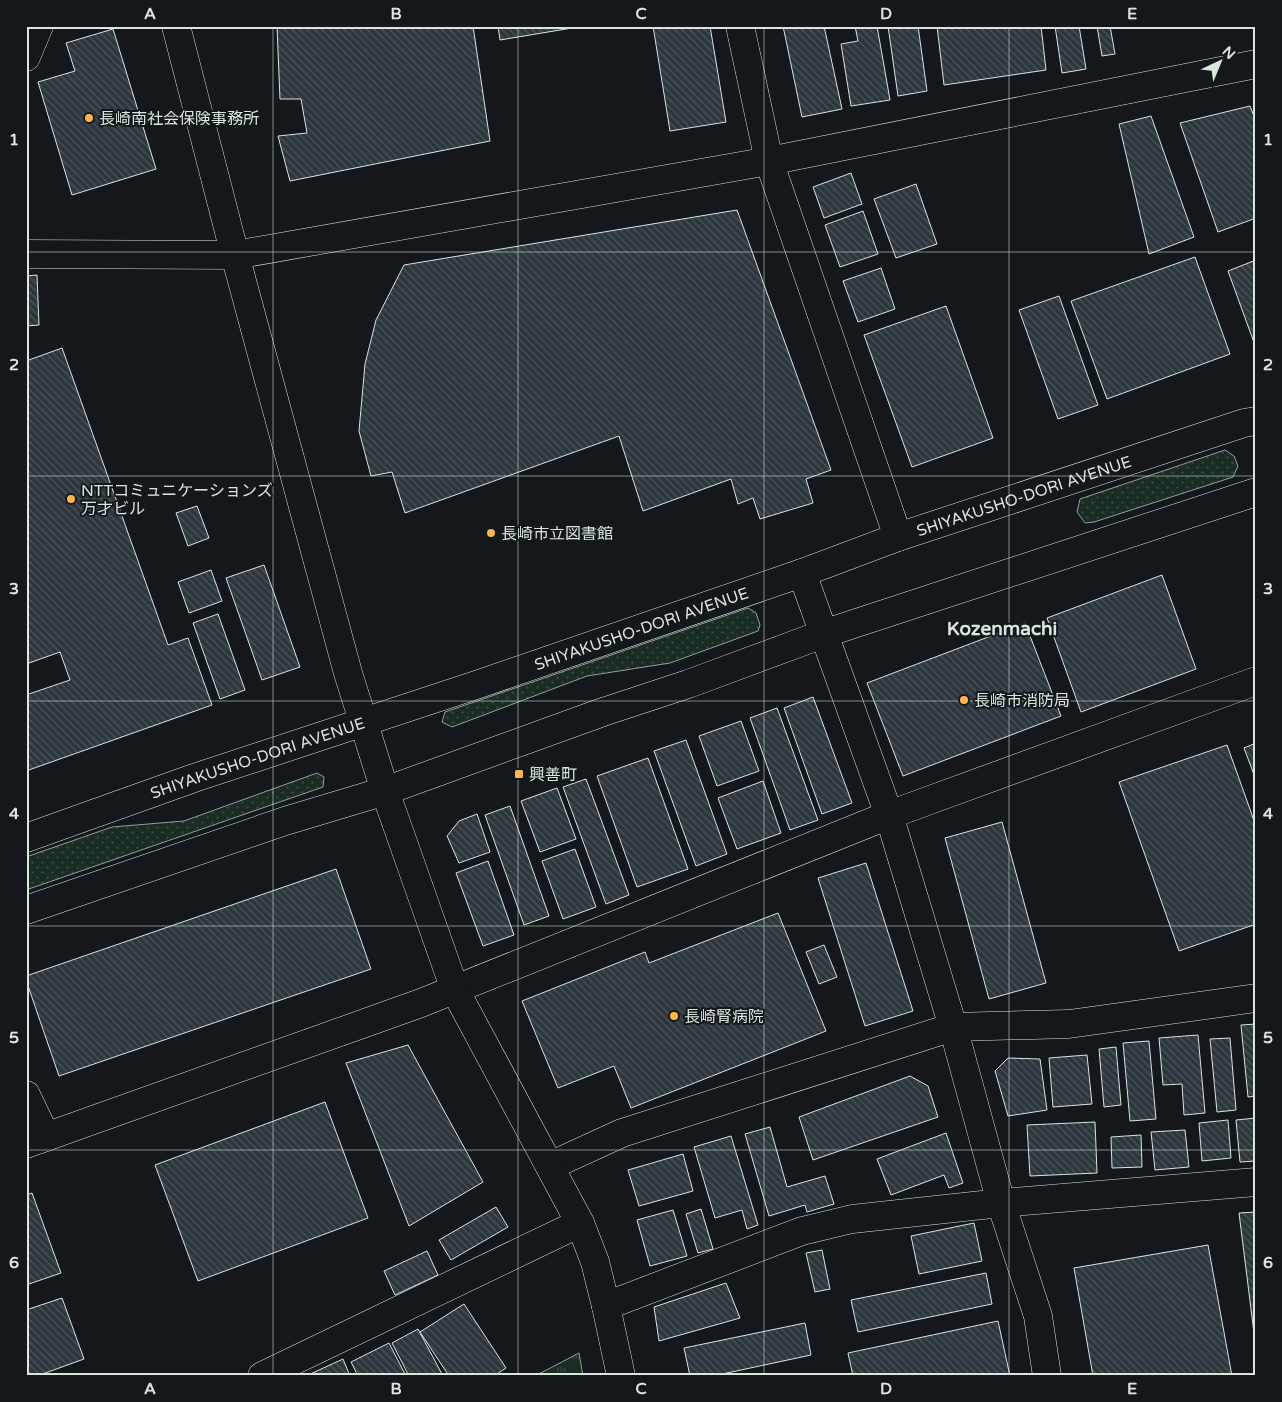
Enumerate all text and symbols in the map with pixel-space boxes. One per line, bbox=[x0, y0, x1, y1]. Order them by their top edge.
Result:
text: A bbox=[144, 4, 156, 24]
text: B bbox=[390, 4, 402, 24]
text: C bbox=[635, 4, 647, 24]
text: D bbox=[880, 4, 892, 24]
text: E bbox=[1127, 4, 1137, 24]
north arrow bbox=[1194, 38, 1244, 88]
text: N bbox=[1219, 43, 1239, 63]
place label: 長崎南社会保険事務所 bbox=[99, 109, 259, 129]
marker: 長崎南社会保険事務所 bbox=[83, 112, 95, 124]
text: 1 bbox=[9, 130, 19, 150]
text: 1 bbox=[1263, 130, 1273, 150]
text: 2 bbox=[9, 355, 19, 375]
text: 2 bbox=[1263, 355, 1273, 375]
street label: SHIYAKUSHO-DORI AVENUE bbox=[914, 452, 1134, 541]
place label: NTTコミュニケーションズ 万才ビル bbox=[81, 481, 273, 519]
marker: NTTコミュニケーションズ 万才ビル bbox=[65, 493, 77, 505]
place label: 長崎市立図書館 bbox=[501, 524, 613, 544]
marker: 長崎市立図書館 bbox=[485, 527, 497, 539]
text: 3 bbox=[9, 579, 19, 599]
text: 3 bbox=[1263, 579, 1273, 599]
street label: SHIYAKUSHO-DORI AVENUE bbox=[532, 583, 751, 675]
district label: Kozenmachi bbox=[947, 618, 1057, 640]
place label: 長崎市消防局 bbox=[974, 691, 1070, 711]
marker: 長崎市消防局 bbox=[958, 694, 970, 706]
street label: SHIYAKUSHO-DORI AVENUE bbox=[148, 713, 368, 804]
place label: 興善町 bbox=[529, 765, 577, 785]
marker: 興善町 bbox=[513, 768, 525, 780]
text: 4 bbox=[9, 804, 19, 824]
text: 4 bbox=[1263, 804, 1273, 824]
place label: 長崎腎病院 bbox=[684, 1007, 764, 1027]
marker: 長崎腎病院 bbox=[668, 1010, 680, 1022]
text: 5 bbox=[9, 1028, 19, 1048]
text: 5 bbox=[1263, 1028, 1273, 1048]
text: 6 bbox=[9, 1253, 19, 1273]
text: 6 bbox=[1263, 1253, 1273, 1273]
text: A bbox=[144, 1379, 156, 1399]
text: B bbox=[390, 1379, 402, 1399]
text: C bbox=[635, 1379, 647, 1399]
text: D bbox=[880, 1379, 892, 1399]
text: E bbox=[1127, 1379, 1137, 1399]

